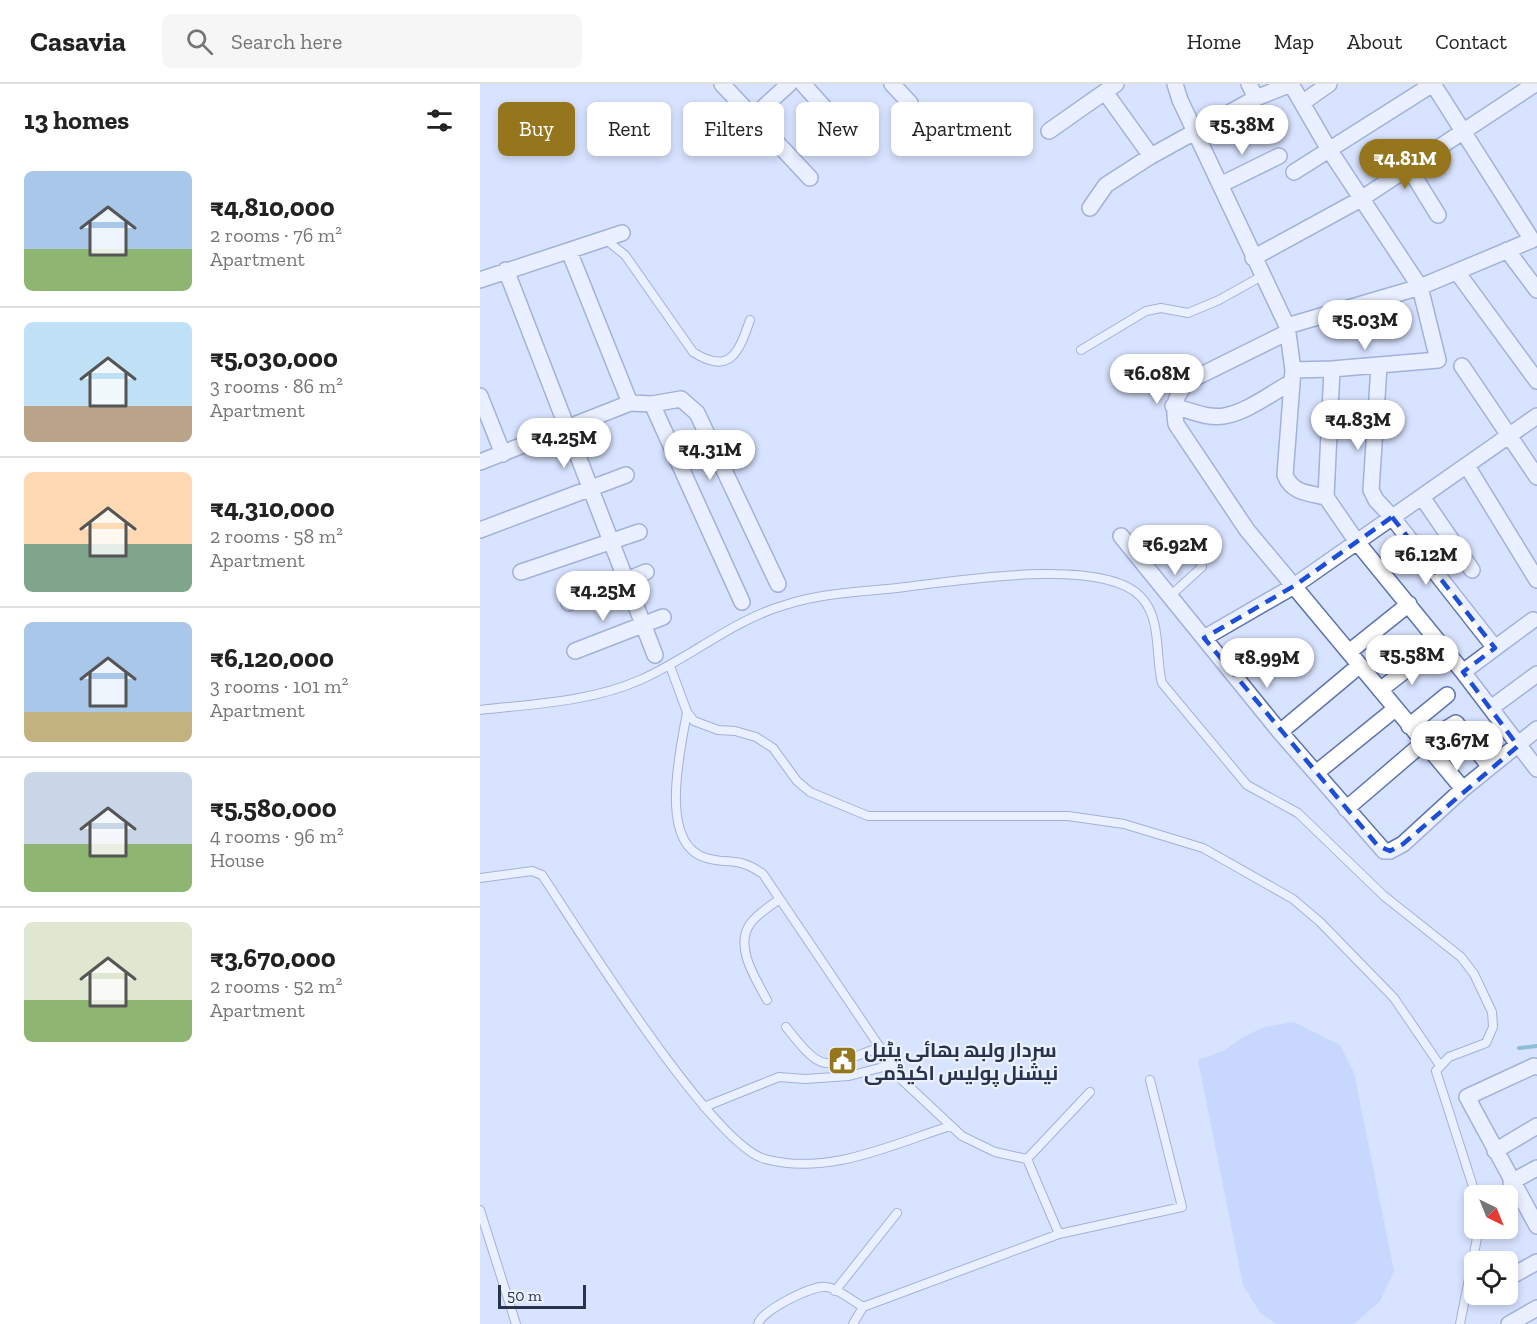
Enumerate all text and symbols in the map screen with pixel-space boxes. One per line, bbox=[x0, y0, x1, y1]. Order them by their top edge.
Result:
search box bbox=[162, 14, 582, 68]
text: Casavia bbox=[30, 25, 126, 58]
icon: search bbox=[183, 25, 216, 58]
text: Search here bbox=[231, 28, 342, 55]
text: Home bbox=[1187, 29, 1241, 54]
text: Map bbox=[1274, 29, 1314, 54]
text: About bbox=[1347, 29, 1402, 54]
text: Contact bbox=[1435, 29, 1507, 54]
chip: Buy bbox=[498, 102, 575, 156]
chip: Rent bbox=[587, 102, 671, 156]
chip: Filters bbox=[683, 102, 784, 156]
chip: New bbox=[796, 102, 879, 156]
chip: Apartment bbox=[891, 102, 1033, 156]
text: 13 homes bbox=[24, 104, 129, 136]
icon: filters bbox=[423, 104, 456, 137]
pin: ₹5.38M bbox=[1193, 105, 1291, 156]
text: ₹5.38M bbox=[1209, 112, 1275, 136]
pin: ₹4.81M bbox=[1356, 139, 1454, 190]
text: ₹4.81M bbox=[1373, 146, 1437, 170]
text: ₹4,810,000 bbox=[210, 191, 335, 223]
icon: home bbox=[72, 195, 144, 267]
text: 2 rooms · 76 m² bbox=[210, 223, 342, 247]
text: Apartment bbox=[210, 247, 305, 271]
pin: ₹5.03M bbox=[1316, 300, 1414, 351]
text: ₹5.03M bbox=[1332, 307, 1398, 331]
text: ₹5,030,000 bbox=[210, 342, 338, 374]
icon: home bbox=[72, 346, 144, 418]
pin: ₹6.08M bbox=[1108, 354, 1206, 405]
text: ₹6.08M bbox=[1124, 361, 1190, 385]
text: 3 rooms · 86 m² bbox=[210, 374, 343, 398]
text: Apartment bbox=[210, 398, 305, 422]
pin: ₹4.83M bbox=[1309, 400, 1407, 451]
text: ₹4.83M bbox=[1325, 407, 1391, 431]
pin: ₹4.25M bbox=[515, 418, 613, 469]
text: ₹4.25M bbox=[531, 425, 597, 449]
pin: ₹4.31M bbox=[661, 430, 759, 481]
text: ₹4.31M bbox=[678, 437, 742, 461]
text: ₹4,310,000 bbox=[210, 492, 335, 524]
icon: home bbox=[72, 496, 144, 568]
text: 2 rooms · 58 m² bbox=[210, 524, 343, 548]
pin: ₹6.92M bbox=[1126, 525, 1224, 576]
text: ₹6.92M bbox=[1142, 532, 1208, 556]
pin: ₹6.12M bbox=[1377, 535, 1475, 586]
text: ₹6.12M bbox=[1395, 542, 1457, 566]
text: Apartment bbox=[210, 548, 305, 572]
pin: ₹4.25M bbox=[554, 571, 652, 622]
text: ₹4.25M bbox=[570, 578, 636, 602]
pin: ₹5.58M bbox=[1363, 635, 1461, 686]
pin: ₹8.99M bbox=[1218, 638, 1316, 689]
text: ₹6,120,000 bbox=[210, 642, 334, 674]
text: ₹5.58M bbox=[1380, 642, 1445, 666]
text: ₹8.99M bbox=[1234, 645, 1300, 669]
icon: home bbox=[72, 646, 144, 718]
text: 3 rooms · 101 m² bbox=[210, 674, 348, 698]
text: Apartment bbox=[210, 698, 305, 722]
pin: ₹3.67M bbox=[1408, 721, 1506, 772]
text: ₹3.67M bbox=[1425, 728, 1489, 752]
text: ₹5,580,000 bbox=[210, 792, 337, 824]
icon: home bbox=[72, 796, 144, 868]
text: 4 rooms · 96 m² bbox=[210, 824, 344, 848]
text: House bbox=[210, 848, 264, 872]
text: ₹3,670,000 bbox=[210, 942, 336, 974]
icon: home bbox=[72, 946, 144, 1018]
text: 2 rooms · 52 m² bbox=[210, 974, 343, 998]
text: Apartment bbox=[210, 998, 305, 1022]
place label: سردار ولبھ بھائی پٹیل نیشنل پولیس اکیڈمی bbox=[864, 1038, 1058, 1087]
public building icon: سردار ولبھ بھائی پٹیل نیشنل پولیس اکیڈمی bbox=[827, 1045, 859, 1077]
north arrow bbox=[1464, 1185, 1518, 1239]
map controls bbox=[1464, 1185, 1518, 1305]
button: locate bbox=[1464, 1251, 1518, 1305]
scale bar bbox=[498, 1282, 586, 1310]
text: 50 m bbox=[507, 1286, 542, 1305]

